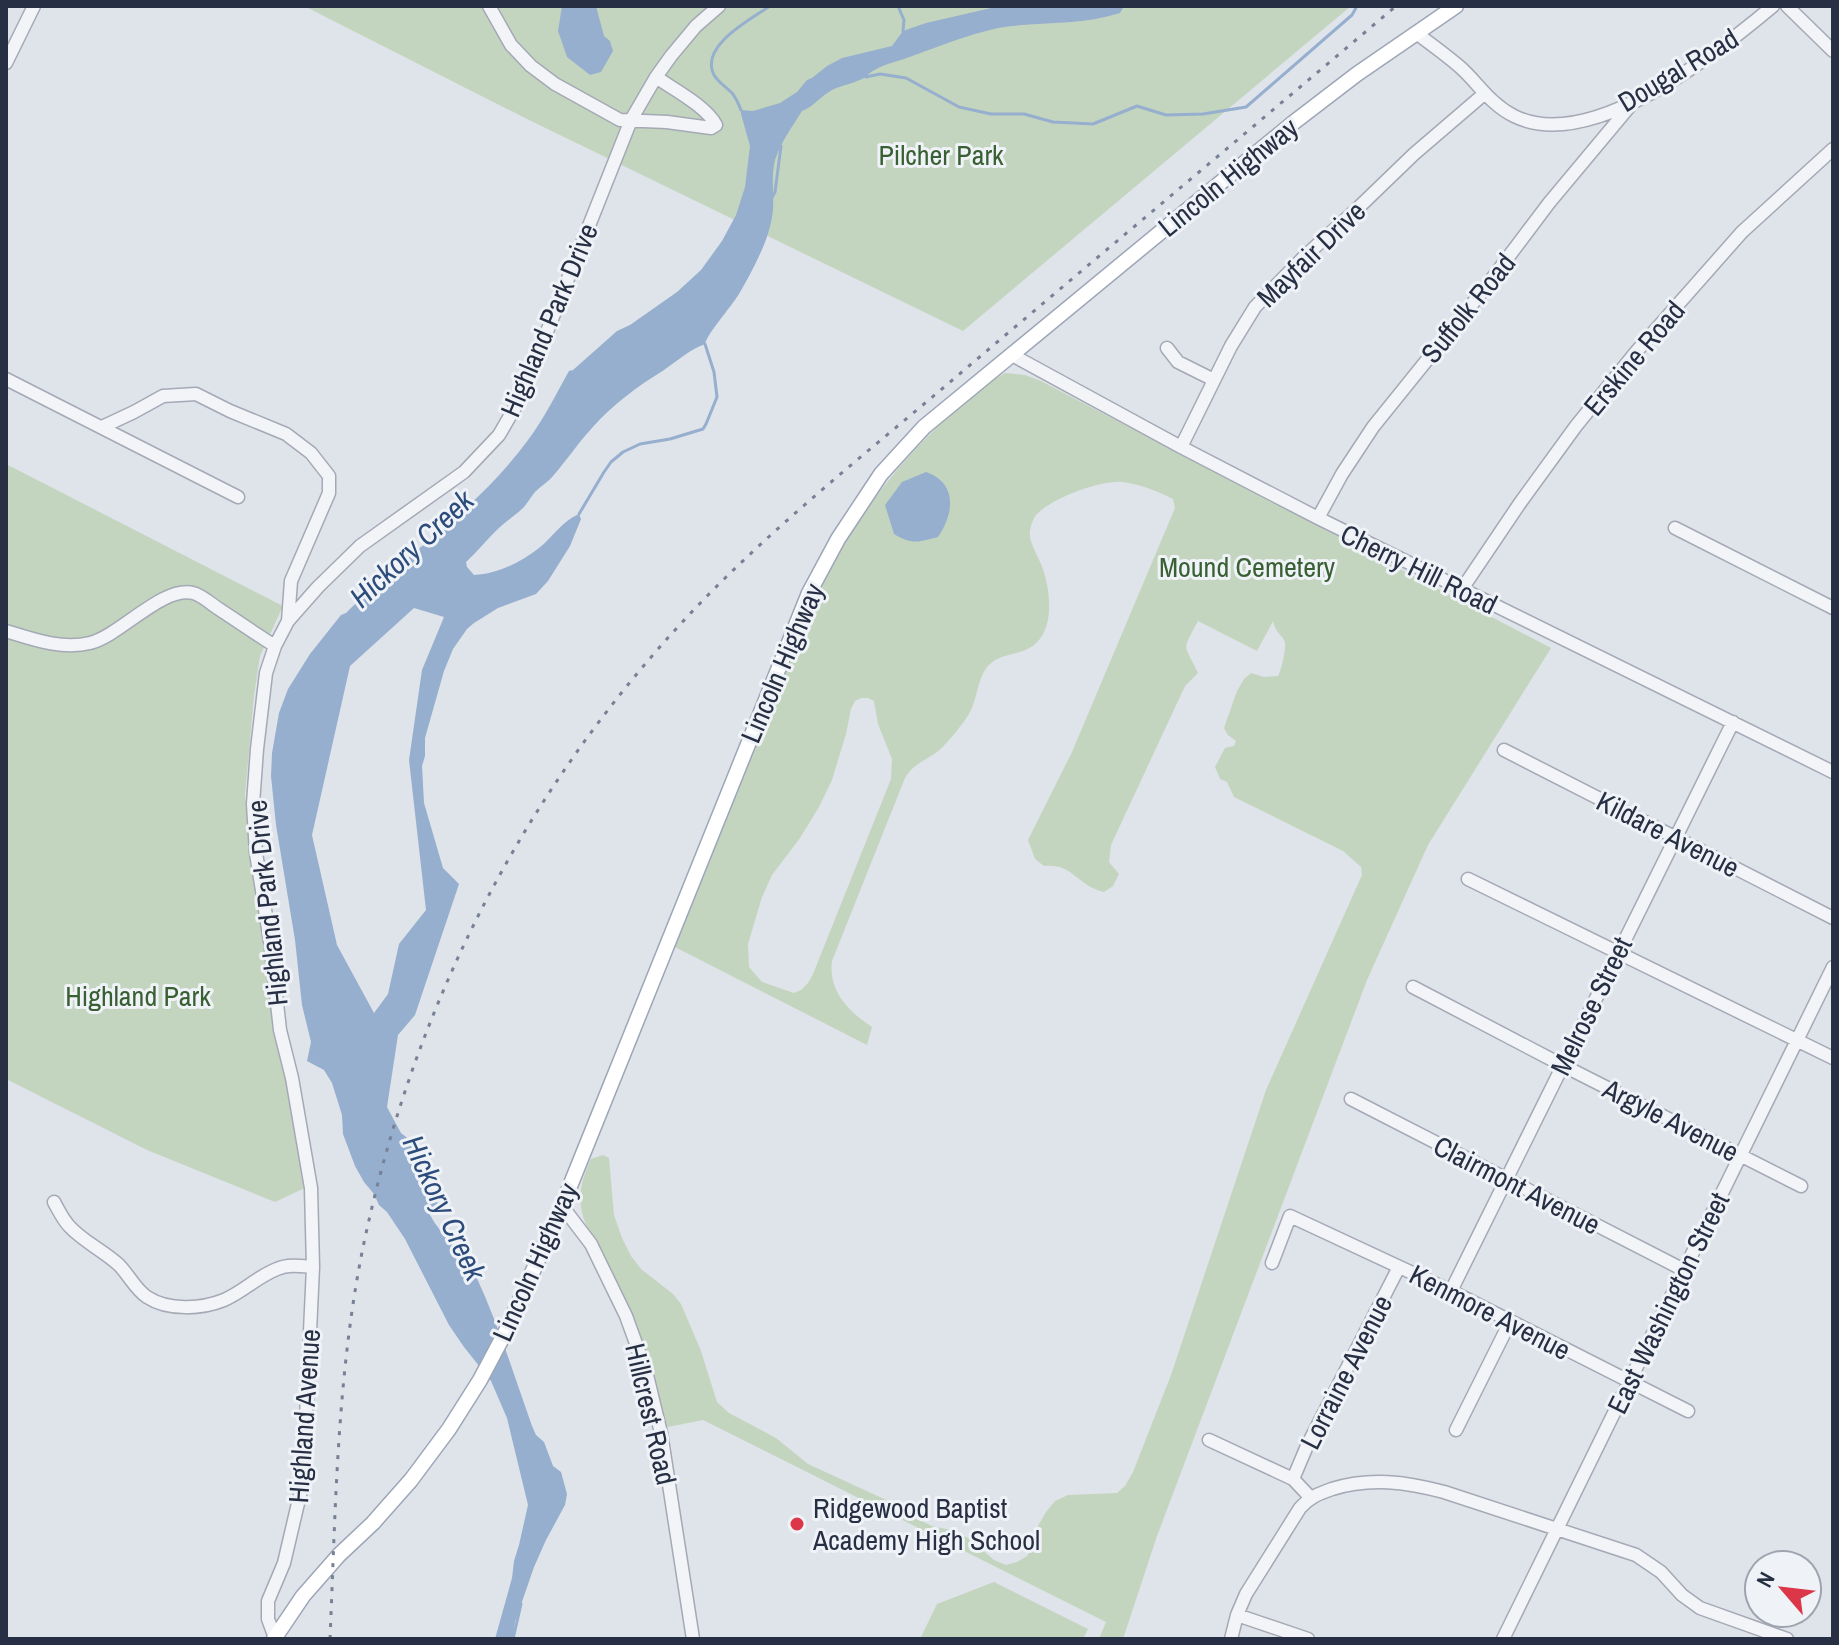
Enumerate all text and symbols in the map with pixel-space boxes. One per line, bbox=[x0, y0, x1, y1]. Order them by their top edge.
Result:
street label: Dougal Road bbox=[1611, 19, 1745, 121]
street label: Lincoln Highway bbox=[1150, 109, 1306, 245]
park label: Pilcher Park bbox=[878, 136, 1004, 174]
street label: Mayfair Drive bbox=[1248, 192, 1374, 316]
street label: Highland Park Drive bbox=[491, 217, 607, 423]
street label: Suffolk Road bbox=[1412, 245, 1524, 371]
street label: Erskine Road bbox=[1575, 293, 1693, 423]
water label: Hickory Creek bbox=[341, 479, 483, 616]
street label: Cherry Hill Road bbox=[1334, 515, 1504, 623]
park label: Mound Cemetery bbox=[1159, 548, 1336, 586]
street label: Lincoln Highway bbox=[731, 577, 833, 749]
street label: Kildare Avenue bbox=[1590, 782, 1746, 886]
street label: Highland Park Drive bbox=[237, 798, 297, 1008]
street label: Melrose Street bbox=[1541, 931, 1641, 1081]
park label: Highland Park bbox=[65, 977, 211, 1015]
street label: Argyle Avenue bbox=[1596, 1069, 1745, 1170]
street label: Clairmont Avenue bbox=[1427, 1127, 1607, 1243]
water label: Hickory Creek bbox=[394, 1129, 497, 1288]
street label: Lincoln Highway bbox=[483, 1176, 587, 1347]
street label: East Washington Street bbox=[1598, 1186, 1738, 1420]
street label: Kenmore Avenue bbox=[1403, 1255, 1577, 1369]
street label: Lorraine Avenue bbox=[1291, 1288, 1401, 1456]
street label: Highland Avenue bbox=[279, 1328, 329, 1504]
street label: Hillcrest Road bbox=[616, 1339, 686, 1489]
place label: Ridgewood Baptist Academy High School bbox=[812, 1489, 1040, 1559]
marker: Ridgewood Baptist Academy High School bbox=[788, 1515, 806, 1533]
north arrow bbox=[1743, 1549, 1823, 1629]
text: N bbox=[1749, 1567, 1782, 1592]

